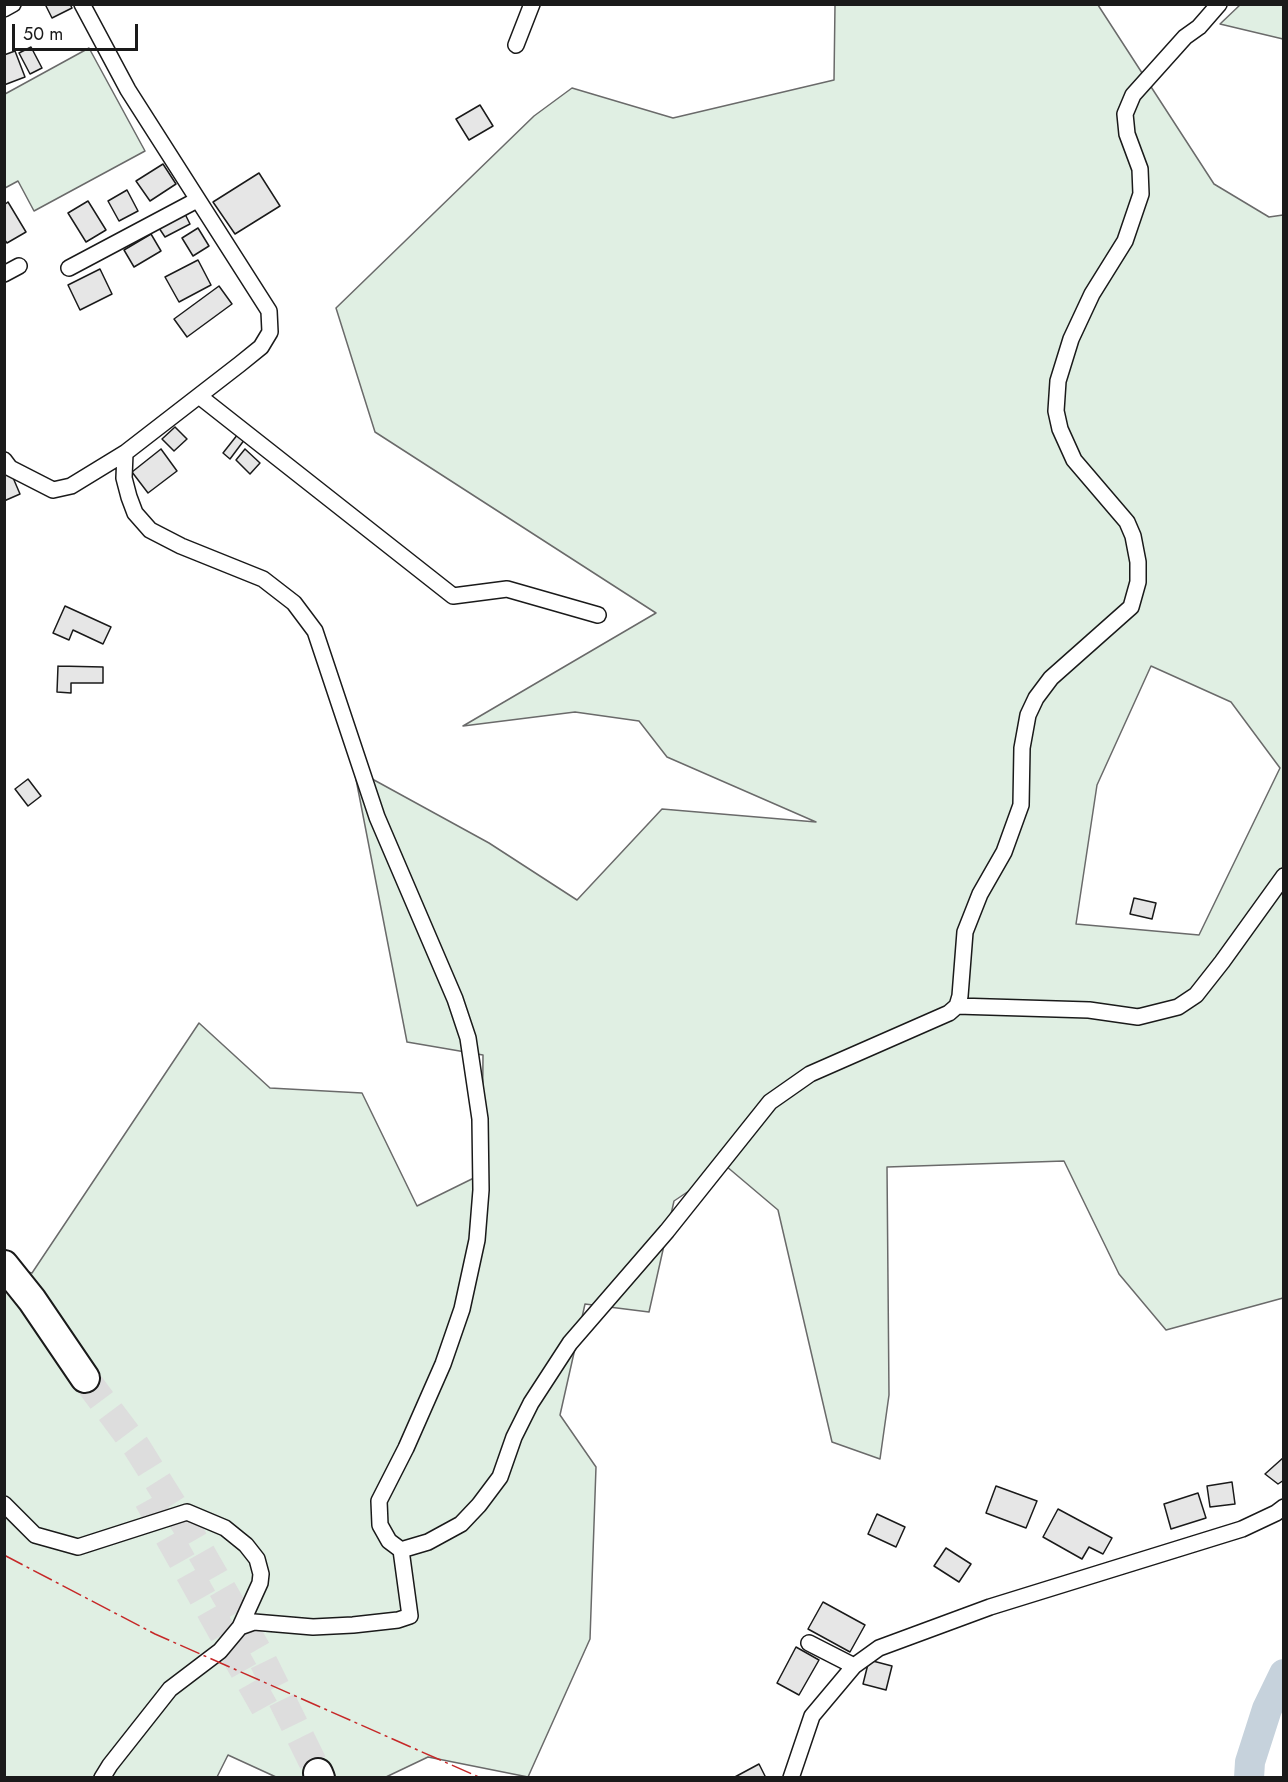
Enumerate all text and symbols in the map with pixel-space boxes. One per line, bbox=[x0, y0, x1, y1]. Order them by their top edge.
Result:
scale bar bbox=[15, 12, 141, 50]
text: 50 m bbox=[23, 21, 63, 47]

